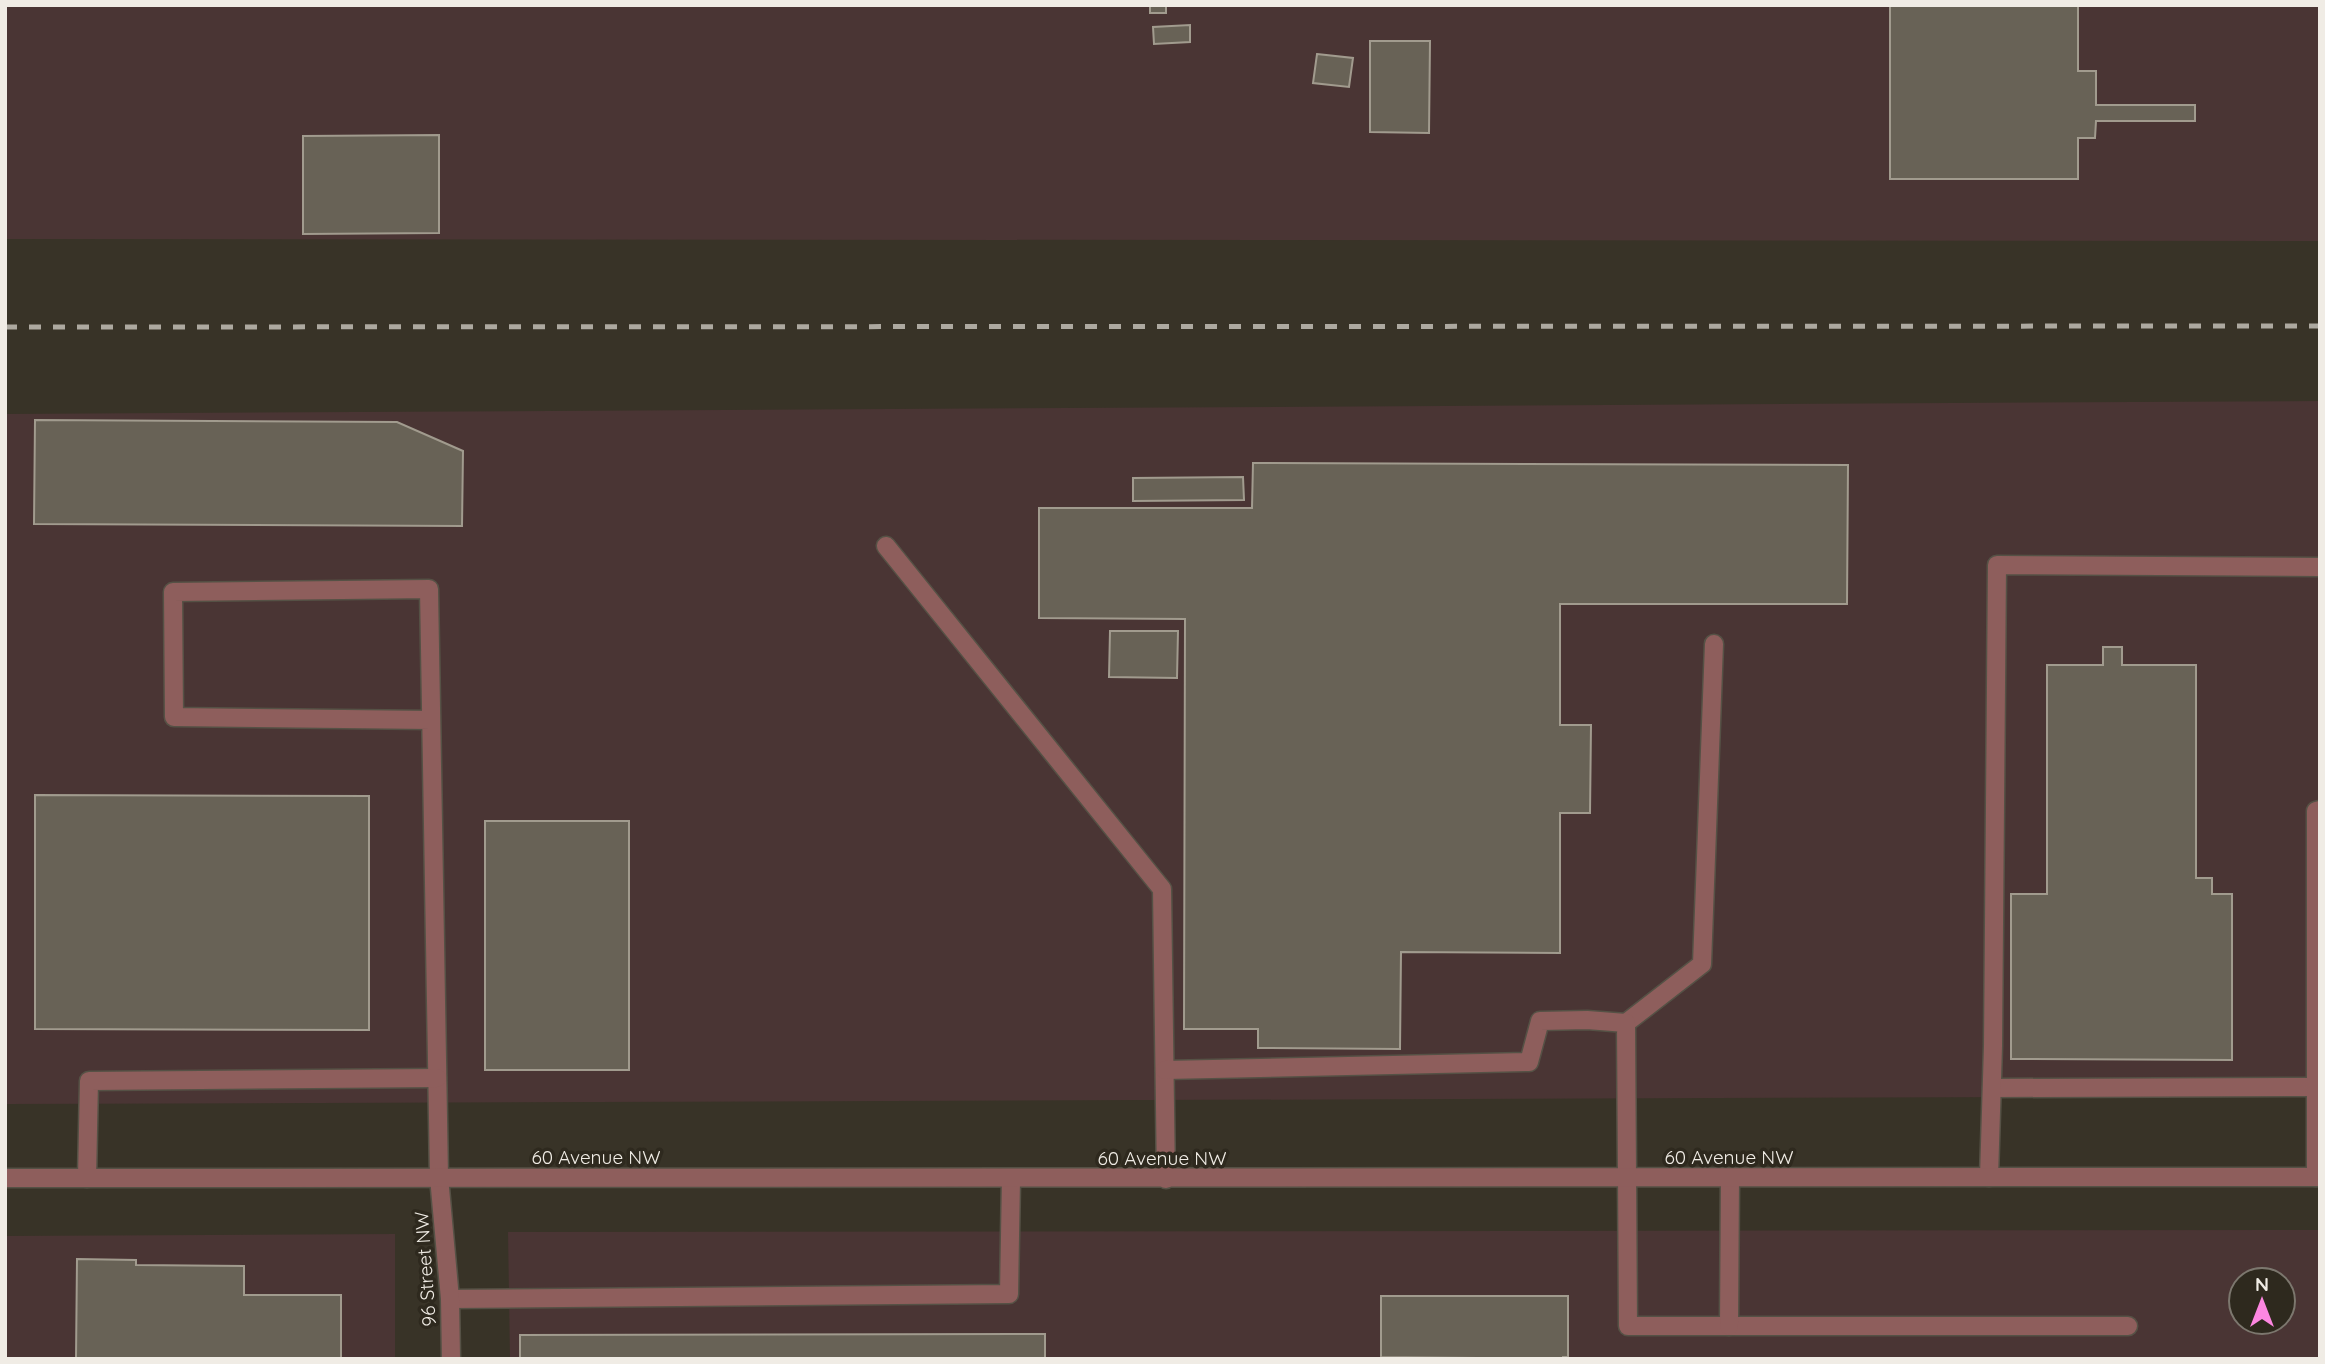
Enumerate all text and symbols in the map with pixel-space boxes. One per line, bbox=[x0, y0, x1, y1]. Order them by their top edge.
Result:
street label: 60 Avenue NW bbox=[531, 1145, 661, 1169]
street label: 60 Avenue NW bbox=[1664, 1145, 1794, 1169]
street label: 60 Avenue NW bbox=[1097, 1146, 1227, 1170]
street label: 96 Street NW bbox=[409, 1211, 441, 1327]
north arrow bbox=[2227, 1266, 2297, 1336]
text: N bbox=[2255, 1272, 2269, 1296]

